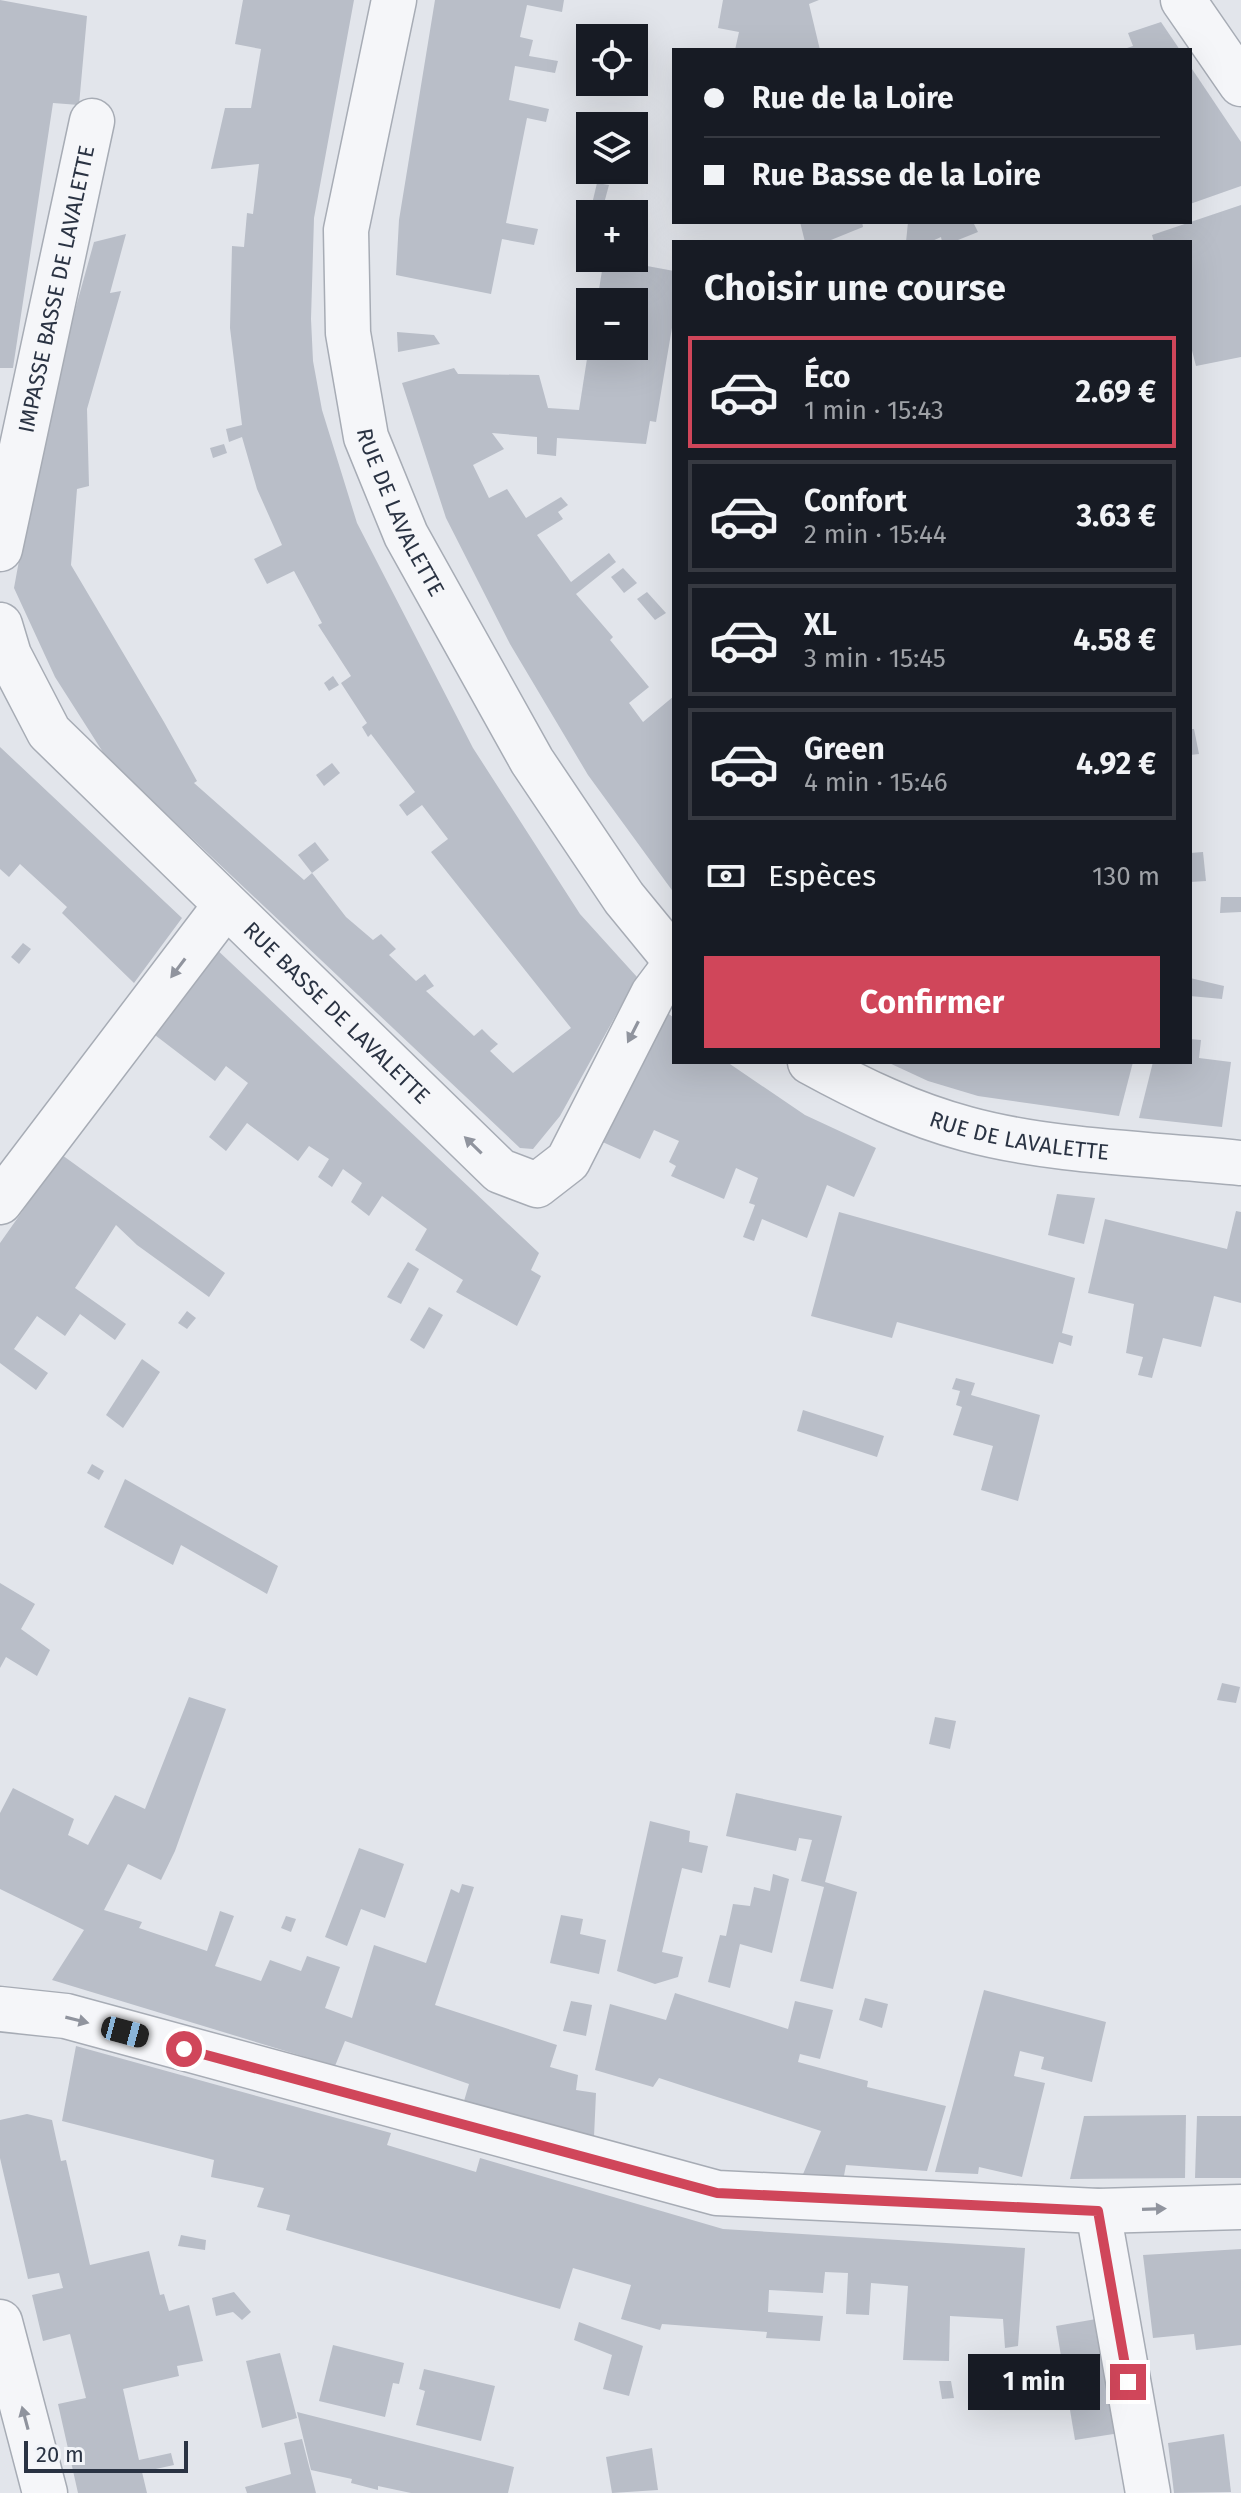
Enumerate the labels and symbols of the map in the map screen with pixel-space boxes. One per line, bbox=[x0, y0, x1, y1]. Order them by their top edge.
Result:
street label: IMPASSE BASSE DE LAVALETTE bbox=[12, 143, 100, 435]
street label: RUE DE LAVALETTE bbox=[351, 426, 450, 601]
street label: RUE BASSE DE LAVALETTE bbox=[238, 916, 435, 1109]
one-way arrow bbox=[171, 958, 187, 978]
one-way arrow bbox=[627, 1021, 641, 1043]
street label: RUE DE LAVALETTE bbox=[926, 1105, 1110, 1166]
one-way arrow bbox=[464, 1137, 483, 1155]
one-way arrow bbox=[65, 2014, 90, 2026]
car bbox=[99, 2014, 151, 2050]
route start bbox=[166, 2031, 202, 2067]
one-way arrow bbox=[1142, 2203, 1167, 2215]
callout: 1 min bbox=[968, 2354, 1100, 2410]
route end bbox=[1110, 2364, 1146, 2400]
one-way arrow bbox=[19, 2405, 31, 2430]
scale bar bbox=[24, 2437, 188, 2473]

